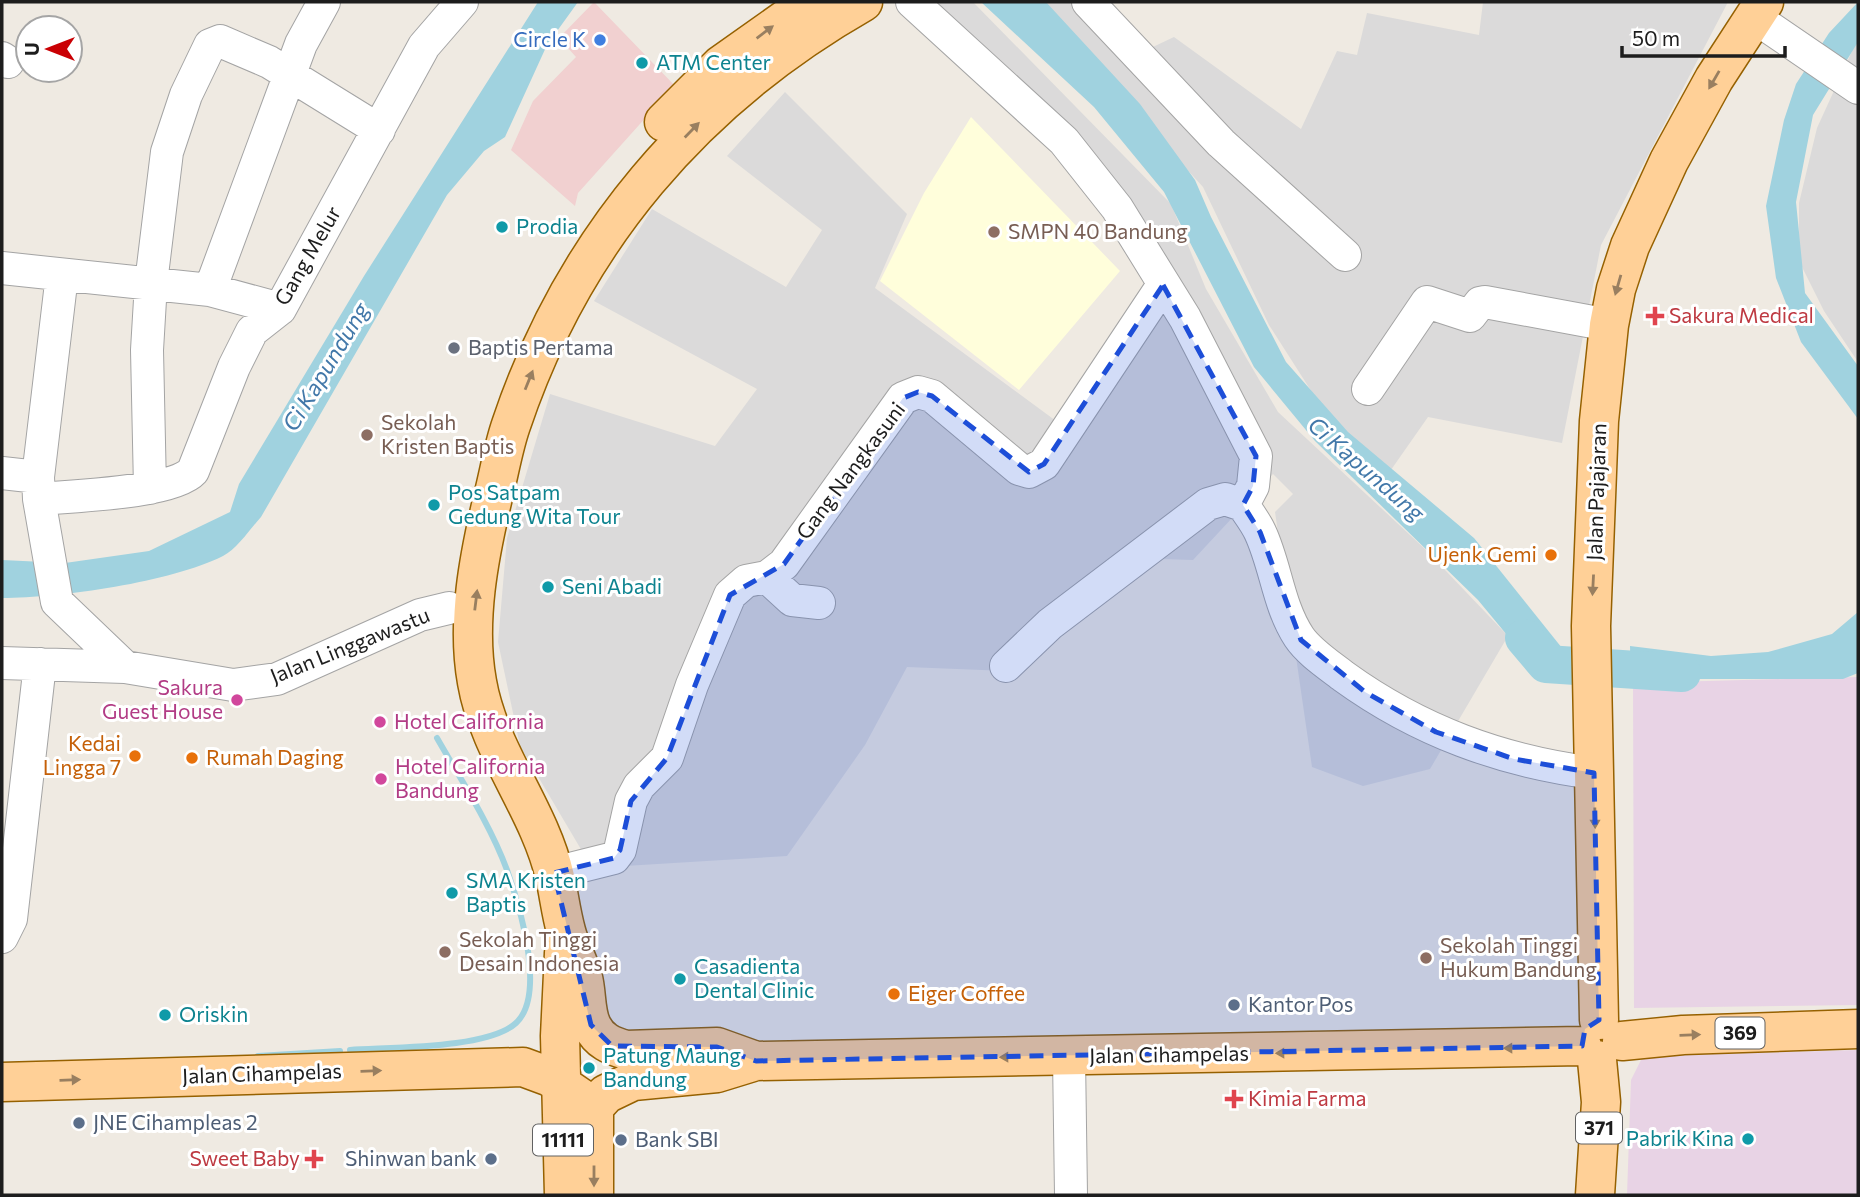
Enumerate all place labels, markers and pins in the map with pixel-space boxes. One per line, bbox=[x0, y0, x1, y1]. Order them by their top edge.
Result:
place label: Circle K bbox=[513, 26, 586, 51]
marker: Circle K bbox=[592, 32, 608, 48]
place label: ATM Center bbox=[656, 49, 771, 74]
marker: ATM Center bbox=[634, 55, 650, 71]
place label: Prodia bbox=[516, 213, 578, 238]
place label: SMPN 40 Bandung bbox=[1008, 218, 1188, 243]
marker: Prodia bbox=[494, 219, 510, 235]
marker: SMPN 40 Bandung bbox=[986, 224, 1002, 240]
place label: Sakura Medical bbox=[1669, 302, 1814, 327]
marker: Sakura Medical bbox=[1647, 308, 1663, 324]
place label: Baptis Pertama bbox=[468, 334, 614, 359]
marker: Baptis Pertama bbox=[446, 340, 462, 356]
place label: Sekolah Kristen Baptis bbox=[381, 409, 514, 458]
marker: Sekolah Kristen Baptis bbox=[359, 427, 375, 443]
place label: Pos Satpam Gedung Wita Tour bbox=[448, 479, 621, 528]
marker: Pos Satpam Gedung Wita Tour bbox=[426, 497, 442, 513]
place label: Ujenk Gemi bbox=[1428, 541, 1537, 566]
marker: Ujenk Gemi bbox=[1543, 547, 1559, 563]
place label: Seni Abadi bbox=[562, 573, 662, 598]
marker: Seni Abadi bbox=[540, 579, 556, 595]
place label: Sakura Guest House bbox=[102, 674, 223, 723]
marker: Sakura Guest House bbox=[229, 692, 245, 708]
place label: Hotel California bbox=[394, 708, 544, 733]
marker: Hotel California bbox=[372, 714, 388, 730]
place label: Kedai Lingga 7 bbox=[43, 730, 121, 779]
place label: Rumah Daging bbox=[206, 744, 344, 769]
marker: Kedai Lingga 7 bbox=[127, 748, 143, 764]
marker: Rumah Daging bbox=[184, 750, 200, 766]
place label: Hotel California Bandung bbox=[395, 753, 545, 802]
marker: Hotel California Bandung bbox=[373, 771, 389, 787]
place label: SMA Kristen Baptis bbox=[466, 867, 586, 916]
marker: SMA Kristen Baptis bbox=[444, 885, 460, 901]
place label: Sekolah Tinggi Desain Indonesia bbox=[459, 926, 619, 975]
place label: Sekolah Tinggi Hukum Bandung bbox=[1440, 932, 1597, 981]
marker: Sekolah Tinggi Desain Indonesia bbox=[437, 944, 453, 960]
marker: Sekolah Tinggi Hukum Bandung bbox=[1418, 950, 1434, 966]
place label: Casadienta Dental Clinic bbox=[694, 953, 814, 1002]
marker: Casadienta Dental Clinic bbox=[672, 971, 688, 987]
place label: Eiger Coffee bbox=[908, 980, 1025, 1005]
marker: Eiger Coffee bbox=[886, 986, 902, 1002]
place label: Kantor Pos bbox=[1248, 991, 1353, 1016]
marker: Kantor Pos bbox=[1226, 997, 1242, 1013]
place label: Oriskin bbox=[179, 1001, 248, 1026]
marker: Oriskin bbox=[157, 1007, 173, 1023]
place label: Patung Maung Bandung bbox=[603, 1042, 741, 1091]
marker: Patung Maung Bandung bbox=[581, 1060, 597, 1076]
place label: Kimia Farma bbox=[1248, 1085, 1367, 1110]
marker: Kimia Farma bbox=[1226, 1091, 1242, 1107]
place label: JNE Cihampleas 2 bbox=[93, 1109, 258, 1134]
marker: JNE Cihampleas 2 bbox=[71, 1115, 87, 1131]
place label: Pabrik Kina bbox=[1626, 1125, 1734, 1150]
place label: Bank SBI bbox=[635, 1126, 719, 1151]
marker: Pabrik Kina bbox=[1740, 1131, 1756, 1147]
marker: Bank SBI bbox=[613, 1132, 629, 1148]
place label: Sweet Baby bbox=[190, 1145, 300, 1170]
place label: Shinwan bank bbox=[345, 1145, 477, 1170]
marker: Sweet Baby bbox=[306, 1151, 322, 1167]
marker: Shinwan bank bbox=[483, 1151, 499, 1167]

